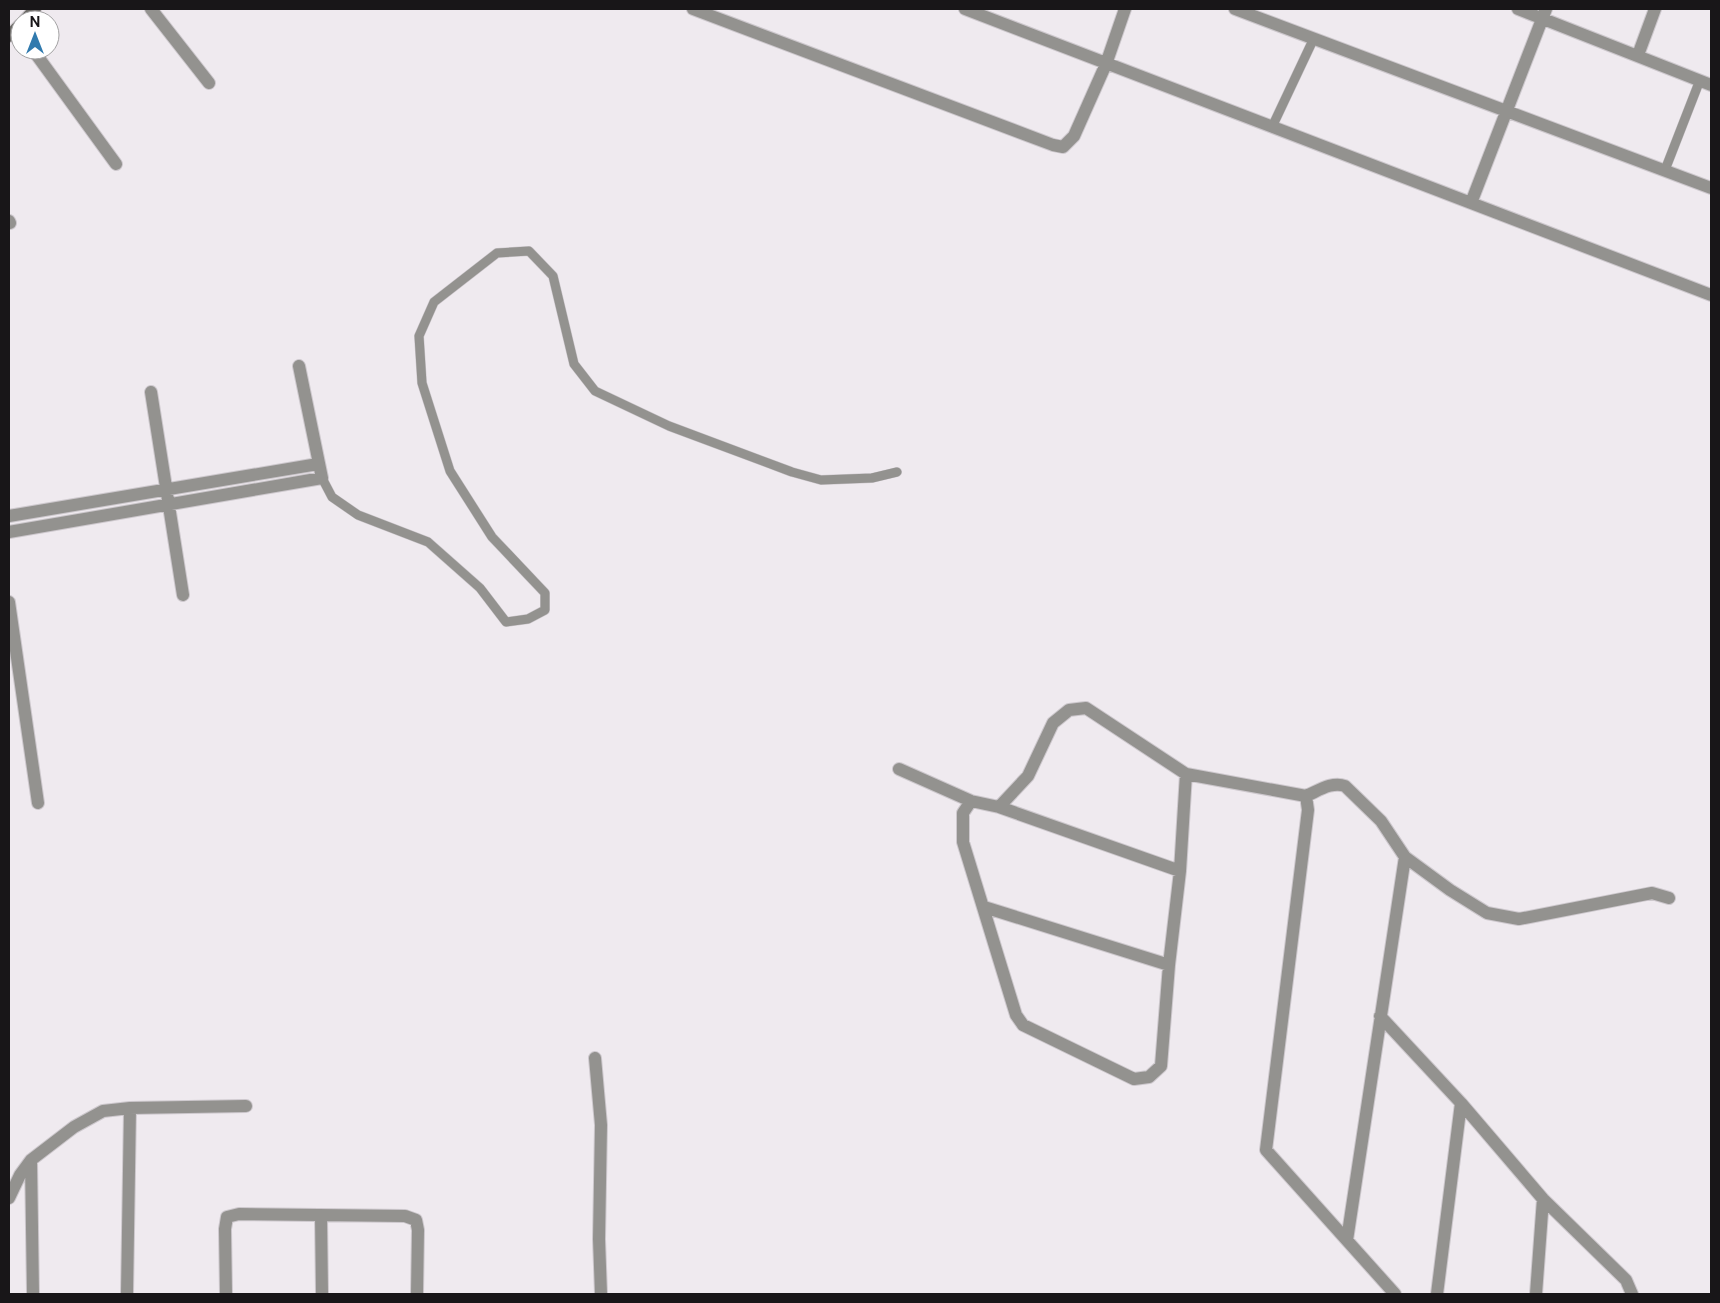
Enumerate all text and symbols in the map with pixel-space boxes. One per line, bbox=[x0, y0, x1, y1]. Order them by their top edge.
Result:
north arrow bbox=[10, 10, 60, 60]
text: N bbox=[30, 14, 40, 30]

